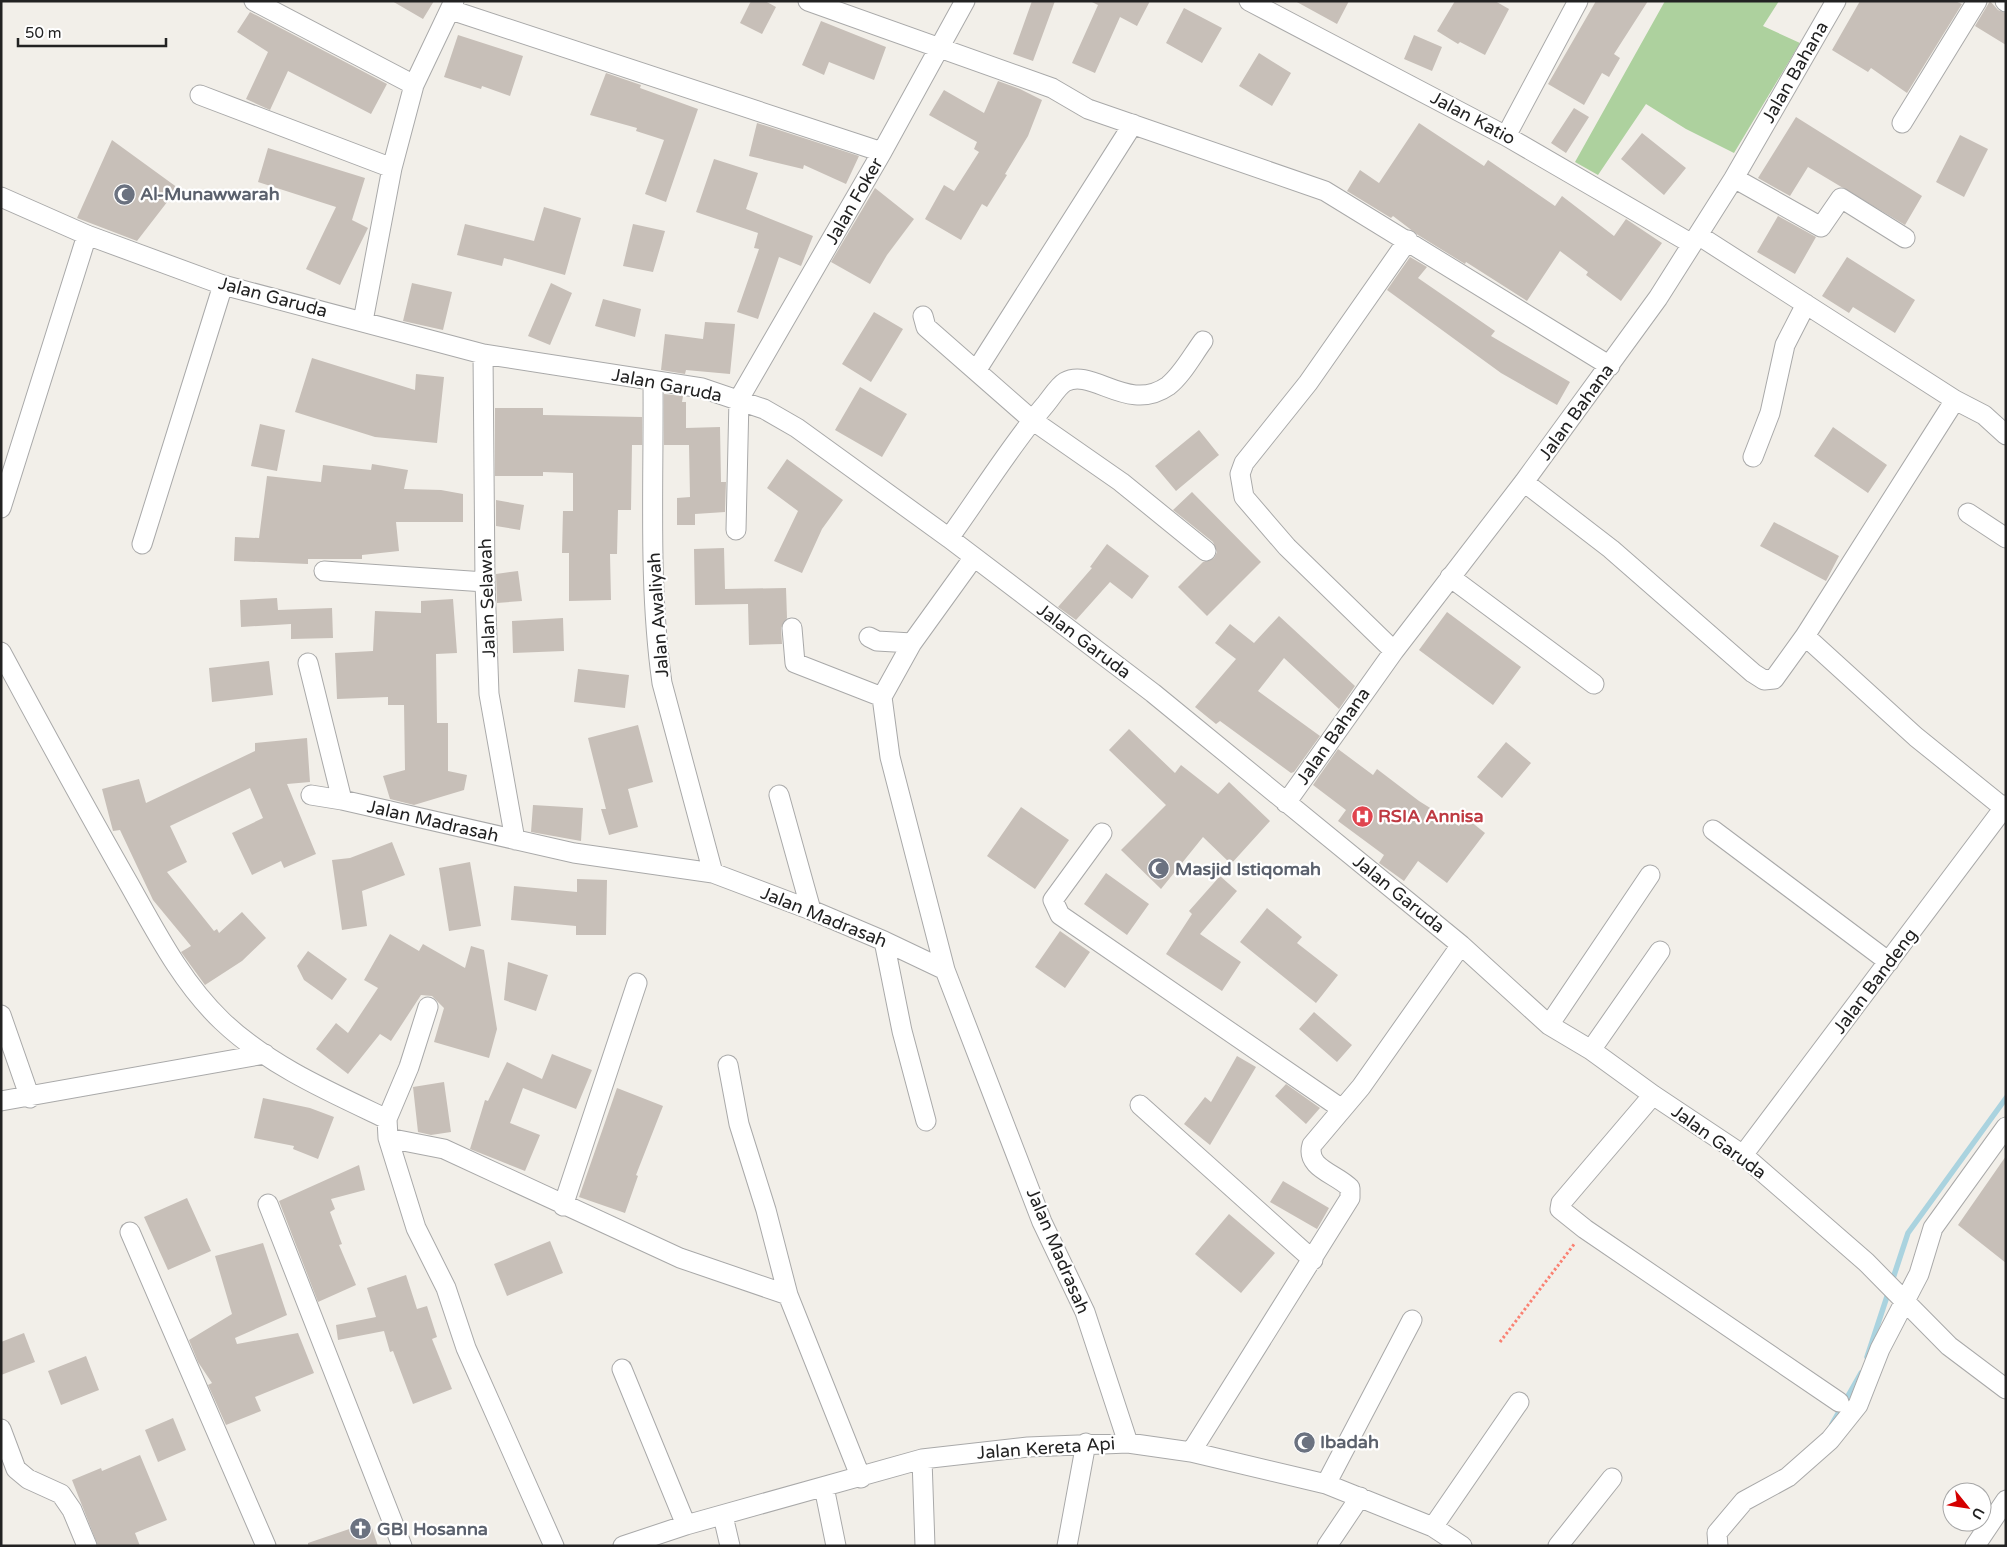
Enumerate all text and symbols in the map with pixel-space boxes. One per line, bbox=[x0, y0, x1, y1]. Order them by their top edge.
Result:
scale bar bbox=[18, 15, 165, 47]
street label: Jalan Bahana bbox=[1757, 17, 1833, 127]
text: 50 m bbox=[25, 24, 62, 42]
street label: Jalan Katio bbox=[1427, 86, 1519, 150]
street label: Jalan Foker bbox=[820, 154, 888, 248]
mosque icon: Al-Munawwarah bbox=[112, 182, 136, 206]
place label: Al-Munawwarah bbox=[140, 183, 280, 205]
street label: Jalan Garuda bbox=[216, 272, 330, 322]
street label: Jalan Bahana bbox=[1534, 360, 1618, 464]
street label: Jalan Garuda bbox=[610, 364, 724, 406]
street label: Jalan Selawah bbox=[474, 538, 500, 658]
street label: Jalan Awaliyah bbox=[643, 552, 673, 678]
street label: Jalan Garuda bbox=[1033, 599, 1135, 683]
street label: Jalan Bahana bbox=[1291, 683, 1375, 789]
street label: Jalan Madrasah bbox=[365, 795, 501, 847]
hospital icon: RSIA Annisa bbox=[1350, 804, 1374, 828]
place label: RSIA Annisa bbox=[1378, 805, 1484, 827]
street label: Jalan Garuda bbox=[1349, 850, 1449, 938]
mosque icon: Masjid Istiqomah bbox=[1147, 857, 1171, 881]
place label: Masjid Istiqomah bbox=[1175, 858, 1321, 880]
street label: Jalan Madrasah bbox=[758, 882, 890, 952]
street label: Jalan Bandeng bbox=[1828, 924, 1922, 1038]
street label: Jalan Garuda bbox=[1667, 1100, 1771, 1184]
street label: Jalan Madrasah bbox=[1022, 1185, 1094, 1317]
mosque icon: Ibadah bbox=[1292, 1430, 1316, 1454]
place label: Ibadah bbox=[1320, 1431, 1379, 1453]
street label: Jalan Kereta Api bbox=[976, 1432, 1116, 1464]
north arrow bbox=[1942, 1482, 1992, 1532]
text: U bbox=[1968, 1504, 1988, 1522]
church icon: GBI Hosanna bbox=[349, 1517, 373, 1541]
place label: GBI Hosanna bbox=[377, 1518, 488, 1540]

